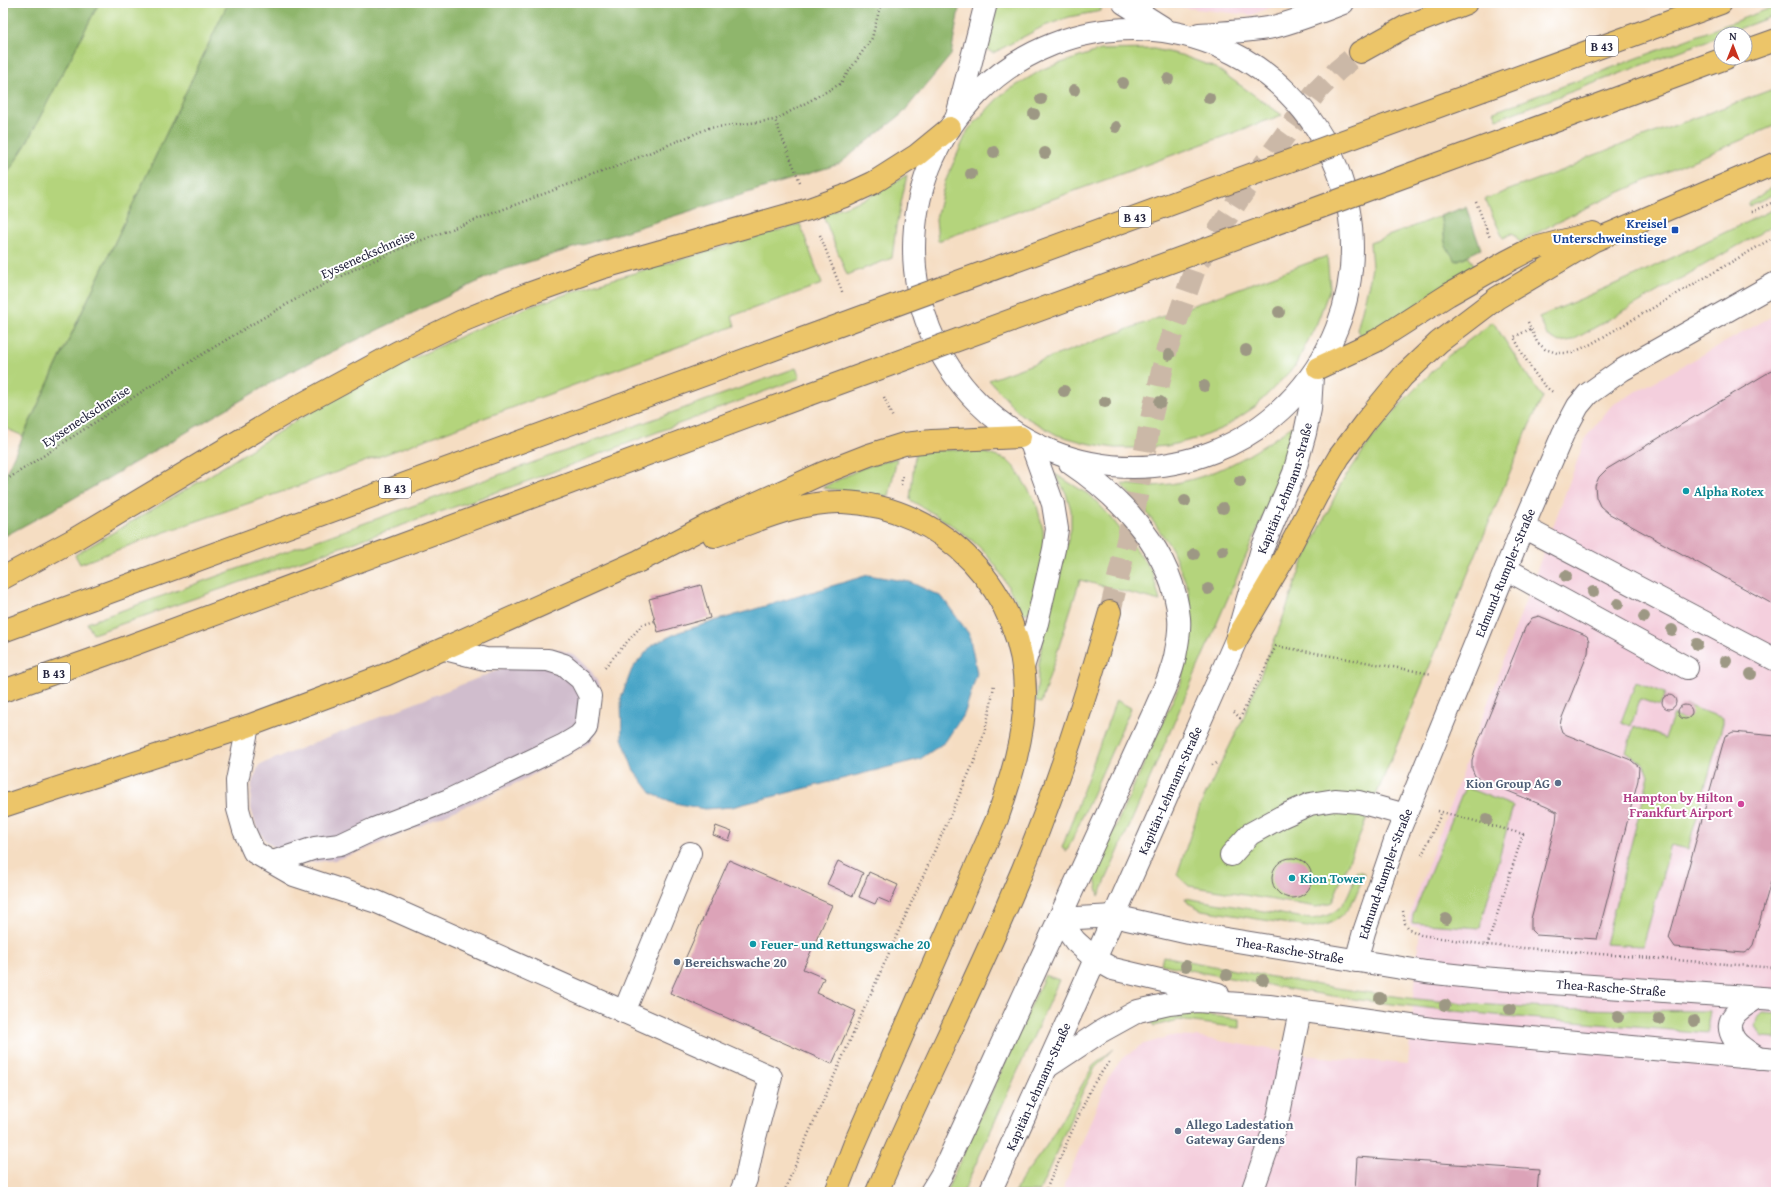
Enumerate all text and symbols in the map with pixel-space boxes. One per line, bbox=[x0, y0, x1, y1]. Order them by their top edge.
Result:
north arrow bbox=[1713, 26, 1753, 66]
text: N bbox=[1729, 28, 1737, 44]
road number: B 43 bbox=[1586, 36, 1618, 56]
road number: B 43 bbox=[1119, 207, 1151, 227]
place label: Kreisel Unterschweinstiege bbox=[1553, 214, 1667, 248]
street label: Eysseneckschneise bbox=[318, 225, 418, 283]
marker: Kreisel Unterschweinstiege bbox=[1670, 225, 1680, 235]
street label: Eysseneckschneise bbox=[38, 380, 134, 452]
street label: Kapitän-Lehmann-Straße bbox=[1252, 421, 1316, 556]
road number: B 43 bbox=[379, 478, 411, 498]
place label: Alpha Rotex bbox=[1694, 482, 1764, 501]
marker: Alpha Rotex bbox=[1681, 486, 1691, 496]
street label: Edmund-Rumpler-Straße bbox=[1470, 505, 1539, 640]
road number: B 43 bbox=[38, 663, 70, 683]
street label: Kapitän-Lehmann-Straße bbox=[1133, 723, 1206, 858]
place label: Kion Group AG bbox=[1466, 774, 1550, 793]
marker: Kion Group AG bbox=[1553, 778, 1563, 788]
place label: Hampton by Hilton Frankfurt Airport bbox=[1623, 788, 1733, 822]
marker: Hampton by Hilton Frankfurt Airport bbox=[1736, 799, 1746, 809]
street label: Edmund-Rumpler-Straße bbox=[1353, 805, 1417, 941]
place label: Kion Tower bbox=[1300, 869, 1365, 888]
marker: Kion Tower bbox=[1287, 873, 1297, 883]
street label: Thea-Rasche-Straße bbox=[1234, 931, 1345, 968]
place label: Feuer- und Rettungswache 20 bbox=[761, 935, 931, 954]
marker: Feuer- und Rettungswache 20 bbox=[748, 939, 758, 949]
place label: Bereichswache 20 bbox=[685, 953, 787, 972]
marker: Bereichswache 20 bbox=[672, 957, 682, 967]
street label: Thea-Rasche-Straße bbox=[1556, 974, 1667, 1001]
street label: Kapitän-Lehmann-Straße bbox=[1001, 1019, 1075, 1153]
place label: Allego Ladestation Gateway Gardens bbox=[1186, 1115, 1294, 1149]
marker: Allego Ladestation Gateway Gardens bbox=[1173, 1126, 1183, 1136]

